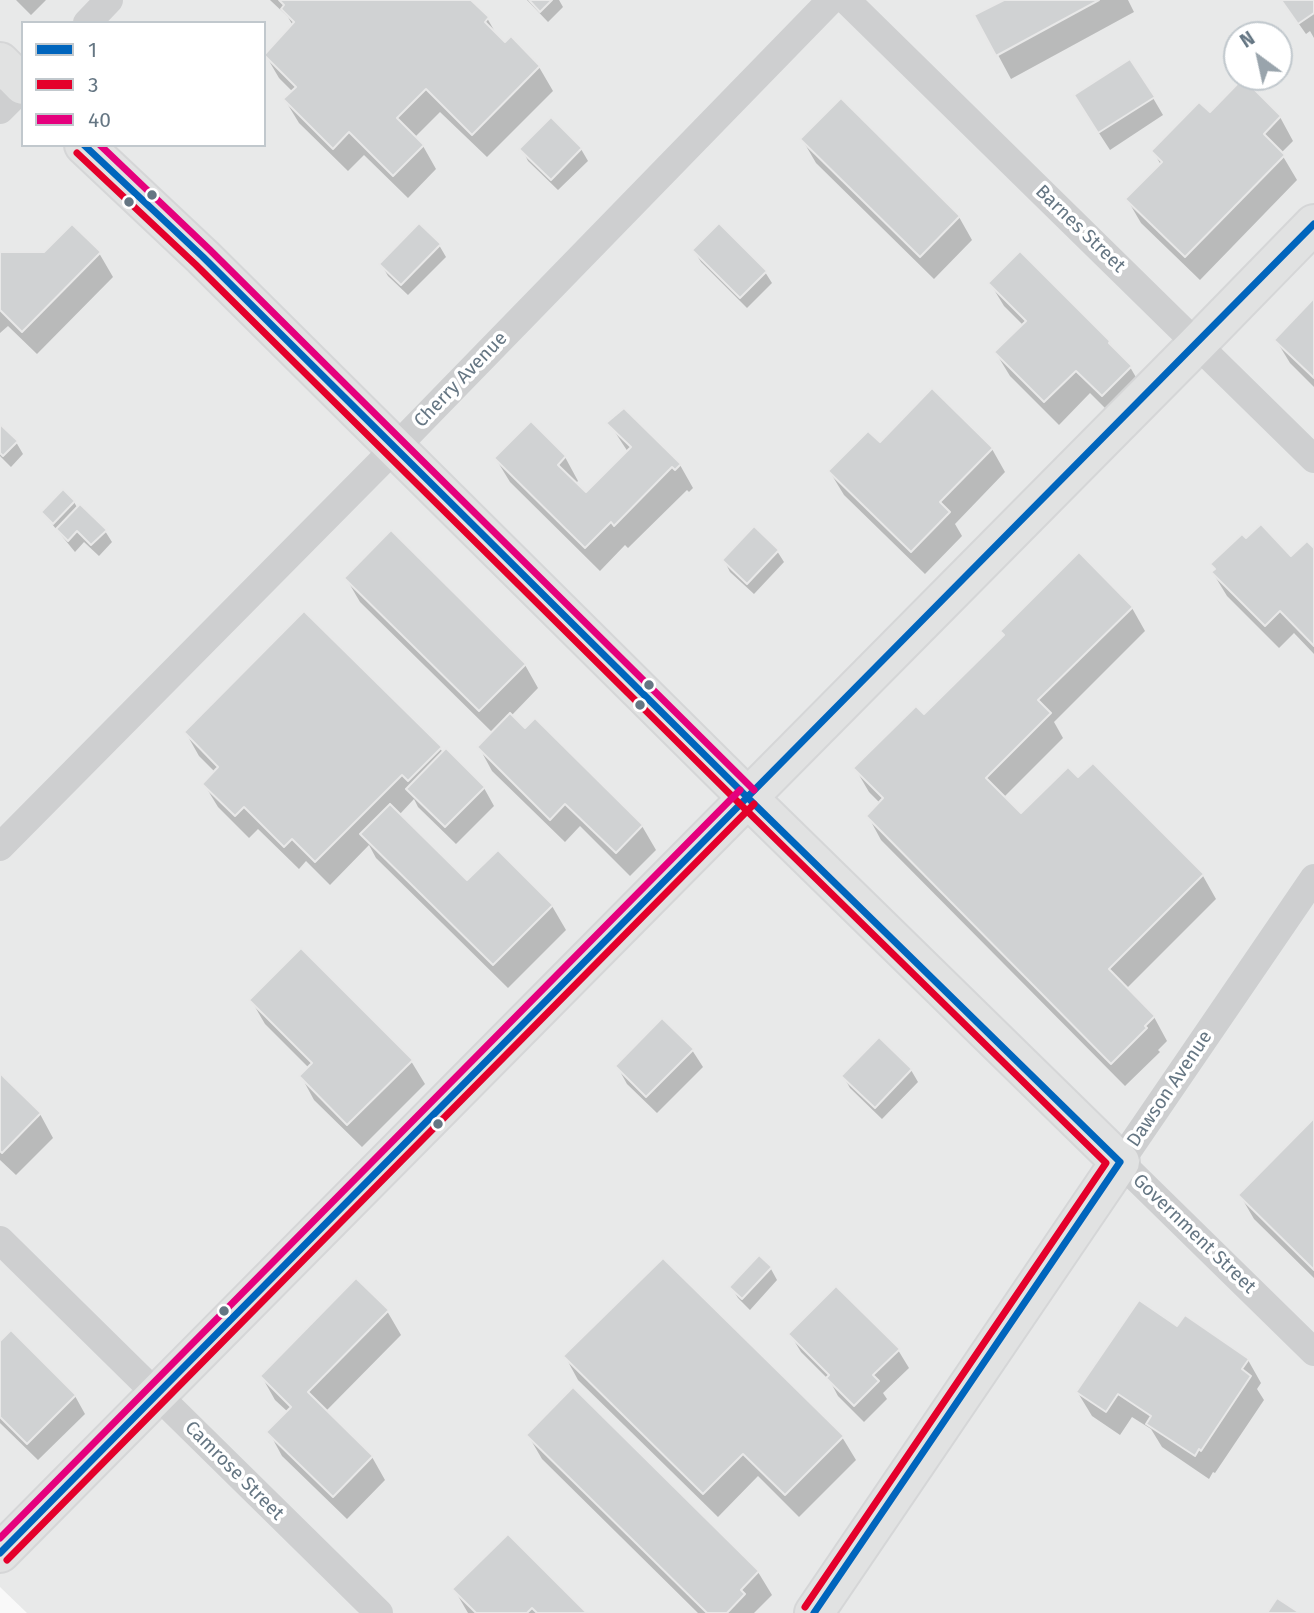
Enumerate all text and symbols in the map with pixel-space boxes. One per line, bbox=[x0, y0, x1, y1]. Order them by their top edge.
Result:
legend bbox=[21, 21, 266, 147]
north arrow bbox=[1223, 21, 1293, 91]
text: N bbox=[1236, 27, 1259, 53]
text: 1 bbox=[88, 37, 97, 63]
text: 3 bbox=[88, 72, 98, 98]
text: 40 bbox=[88, 107, 111, 133]
street label: Barnes Street bbox=[1030, 180, 1130, 278]
unlabelled marker bbox=[145, 188, 159, 202]
unlabelled marker bbox=[122, 195, 136, 209]
street label: Cherry Avenue bbox=[410, 327, 512, 433]
unlabelled marker bbox=[642, 678, 656, 692]
unlabelled marker bbox=[633, 698, 647, 712]
street label: Dawson Avenue bbox=[1123, 1027, 1217, 1151]
unlabelled marker bbox=[431, 1117, 445, 1131]
street label: Government Street bbox=[1128, 1169, 1260, 1299]
unlabelled marker bbox=[217, 1304, 231, 1318]
street label: Camrose Street bbox=[180, 1417, 288, 1525]

